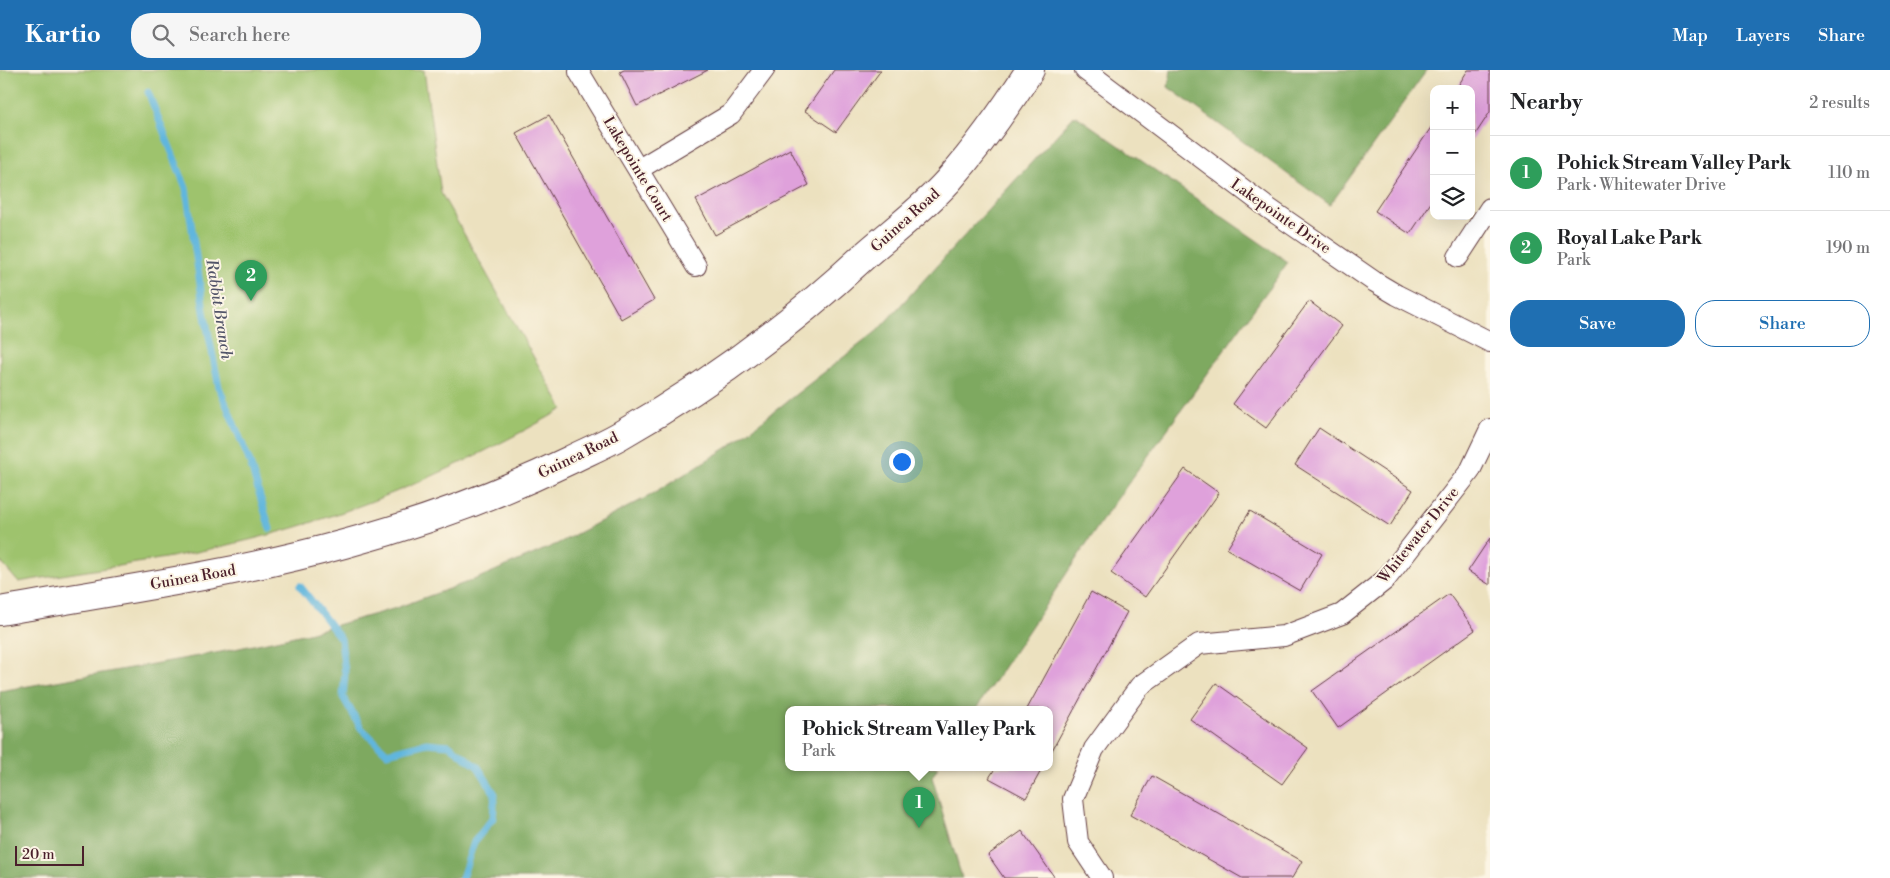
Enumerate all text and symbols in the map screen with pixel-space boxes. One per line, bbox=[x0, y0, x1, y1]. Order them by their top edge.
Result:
search box bbox=[131, 13, 481, 58]
text: Kartio bbox=[25, 20, 101, 50]
icon: search bbox=[149, 21, 177, 49]
text: Search here bbox=[189, 23, 290, 47]
text: Map bbox=[1673, 24, 1708, 47]
text: Layers bbox=[1736, 24, 1790, 47]
text: Share bbox=[1818, 24, 1865, 47]
map controls bbox=[1430, 85, 1475, 220]
button: + bbox=[1430, 85, 1475, 130]
text: Nearby bbox=[1510, 90, 1583, 116]
text: 2 results bbox=[1809, 93, 1870, 113]
street label: Lakepointe Court bbox=[599, 113, 677, 226]
button: − bbox=[1430, 130, 1475, 175]
text: Pohick Stream Valley Park bbox=[1557, 151, 1791, 175]
text: 1 bbox=[1522, 163, 1530, 183]
text: 110 m bbox=[1828, 163, 1870, 183]
street label: Lakepointe Drive bbox=[1227, 175, 1334, 258]
button: layers bbox=[1430, 175, 1475, 220]
text: Park · Whitewater Drive bbox=[1557, 175, 1726, 195]
street label: Guinea Road bbox=[867, 184, 944, 256]
text: Royal Lake Park bbox=[1557, 226, 1702, 250]
text: 2 bbox=[1521, 238, 1531, 258]
text: 190 m bbox=[1826, 238, 1870, 258]
text: Park bbox=[1557, 250, 1590, 270]
water label: Rabbit Branch bbox=[201, 257, 237, 361]
pin: 2 bbox=[235, 260, 267, 301]
button: Save bbox=[1510, 300, 1685, 347]
button: Share bbox=[1695, 300, 1870, 347]
street label: Guinea Road bbox=[535, 428, 622, 483]
your location bbox=[889, 449, 915, 475]
street label: Whitewater Drive bbox=[1373, 483, 1463, 588]
street label: Guinea Road bbox=[149, 561, 238, 594]
popup bbox=[785, 706, 1053, 771]
text: Pohick Stream Valley Park bbox=[802, 717, 1036, 741]
text: Park bbox=[802, 741, 835, 761]
pin: 1 bbox=[903, 787, 935, 828]
scale bar bbox=[15, 843, 84, 866]
text: 20 m bbox=[22, 846, 54, 864]

